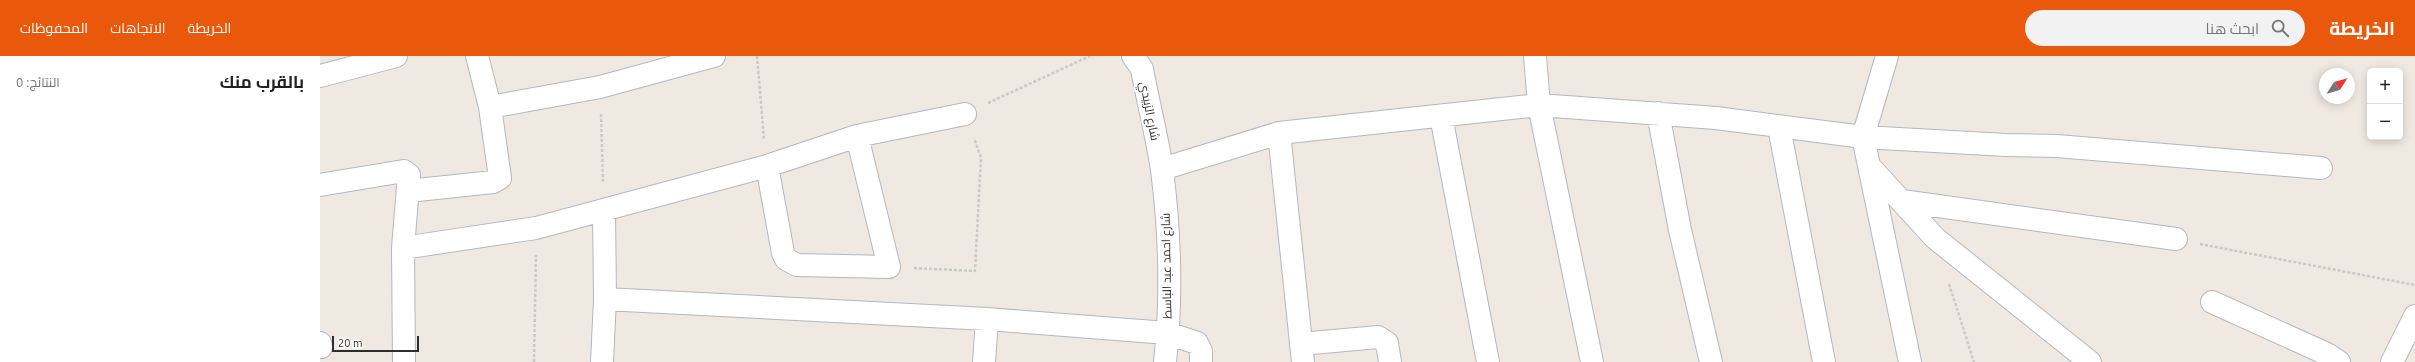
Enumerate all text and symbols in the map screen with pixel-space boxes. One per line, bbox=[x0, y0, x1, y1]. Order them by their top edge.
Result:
search box bbox=[2025, 10, 2305, 46]
icon: search bbox=[2269, 17, 2291, 39]
text: الخريطة bbox=[2329, 17, 2395, 39]
text: المحفوظات bbox=[20, 20, 88, 36]
text: الاتجاهات bbox=[110, 20, 166, 36]
text: الخريطة bbox=[188, 20, 231, 36]
text: ابحث هنا bbox=[2206, 20, 2259, 37]
north arrow bbox=[2319, 68, 2355, 104]
map controls bbox=[2367, 68, 2403, 140]
button: + bbox=[2367, 68, 2403, 104]
text: بالقرب منك bbox=[220, 72, 304, 91]
text: النتائج: 0 bbox=[16, 75, 60, 89]
street label: شارع الزبيدي bbox=[1134, 80, 1162, 143]
button: − bbox=[2367, 104, 2403, 140]
street label: شارع احمد عبد الباسط bbox=[1159, 213, 1175, 319]
scale bar bbox=[332, 334, 419, 353]
text: 20 m bbox=[338, 337, 362, 349]

